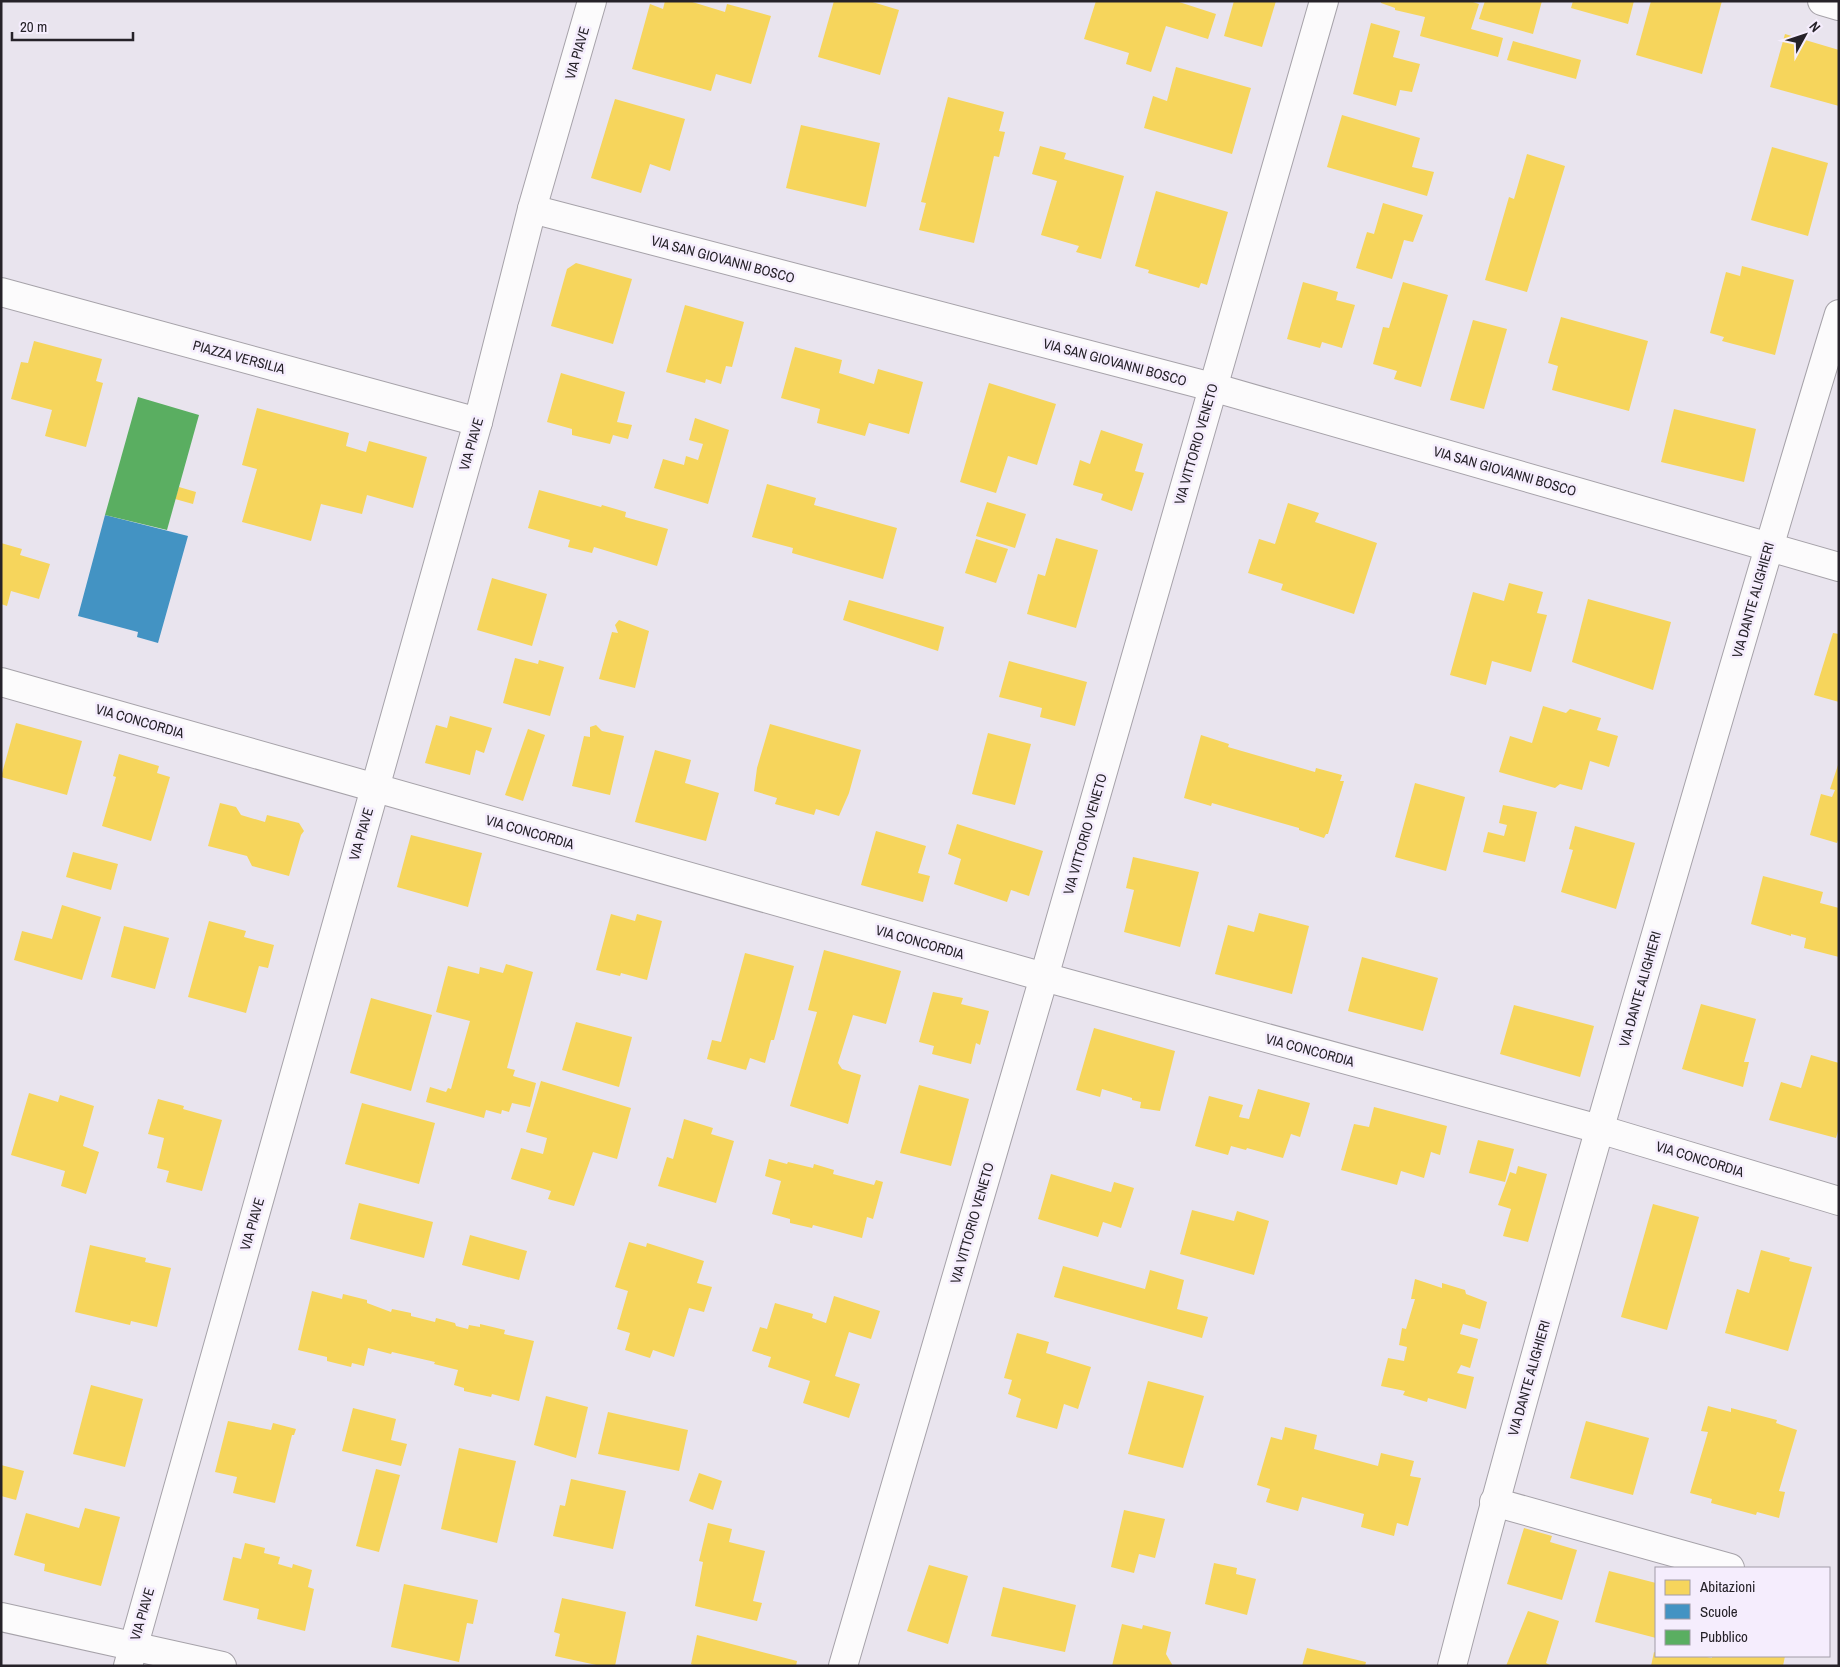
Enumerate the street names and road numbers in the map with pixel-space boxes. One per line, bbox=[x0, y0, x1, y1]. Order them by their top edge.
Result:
street label: VIA PIAVE bbox=[561, 25, 593, 81]
street label: VIA SAN GIOVANNI BOSCO bbox=[649, 231, 797, 287]
street label: VIA SAN GIOVANNI BOSCO bbox=[1041, 334, 1189, 390]
street label: PIAZZA VERSILIA bbox=[191, 336, 287, 378]
street label: VIA VITTORIO VENETO bbox=[1170, 381, 1222, 507]
street label: VIA PIAVE bbox=[455, 416, 487, 472]
street label: VIA SAN GIOVANNI BOSCO bbox=[1431, 442, 1579, 500]
street label: VIA DANTE ALIGHIERI bbox=[1728, 540, 1778, 660]
street label: VIA CONCORDIA bbox=[94, 700, 187, 742]
street label: VIA VITTORIO VENETO bbox=[1059, 771, 1111, 897]
street label: VIA PIAVE bbox=[345, 806, 377, 862]
street label: VIA CONCORDIA bbox=[484, 811, 577, 853]
street label: VIA CONCORDIA bbox=[874, 921, 967, 963]
street label: VIA DANTE ALIGHIERI bbox=[1615, 929, 1665, 1049]
street label: VIA CONCORDIA bbox=[1264, 1030, 1357, 1071]
street label: VIA CONCORDIA bbox=[1654, 1137, 1747, 1181]
street label: VIA VITTORIO VENETO bbox=[946, 1160, 998, 1286]
street label: VIA PIAVE bbox=[236, 1196, 268, 1252]
street label: VIA DANTE ALIGHIERI bbox=[1504, 1318, 1554, 1438]
street label: VIA PIAVE bbox=[126, 1586, 158, 1642]

